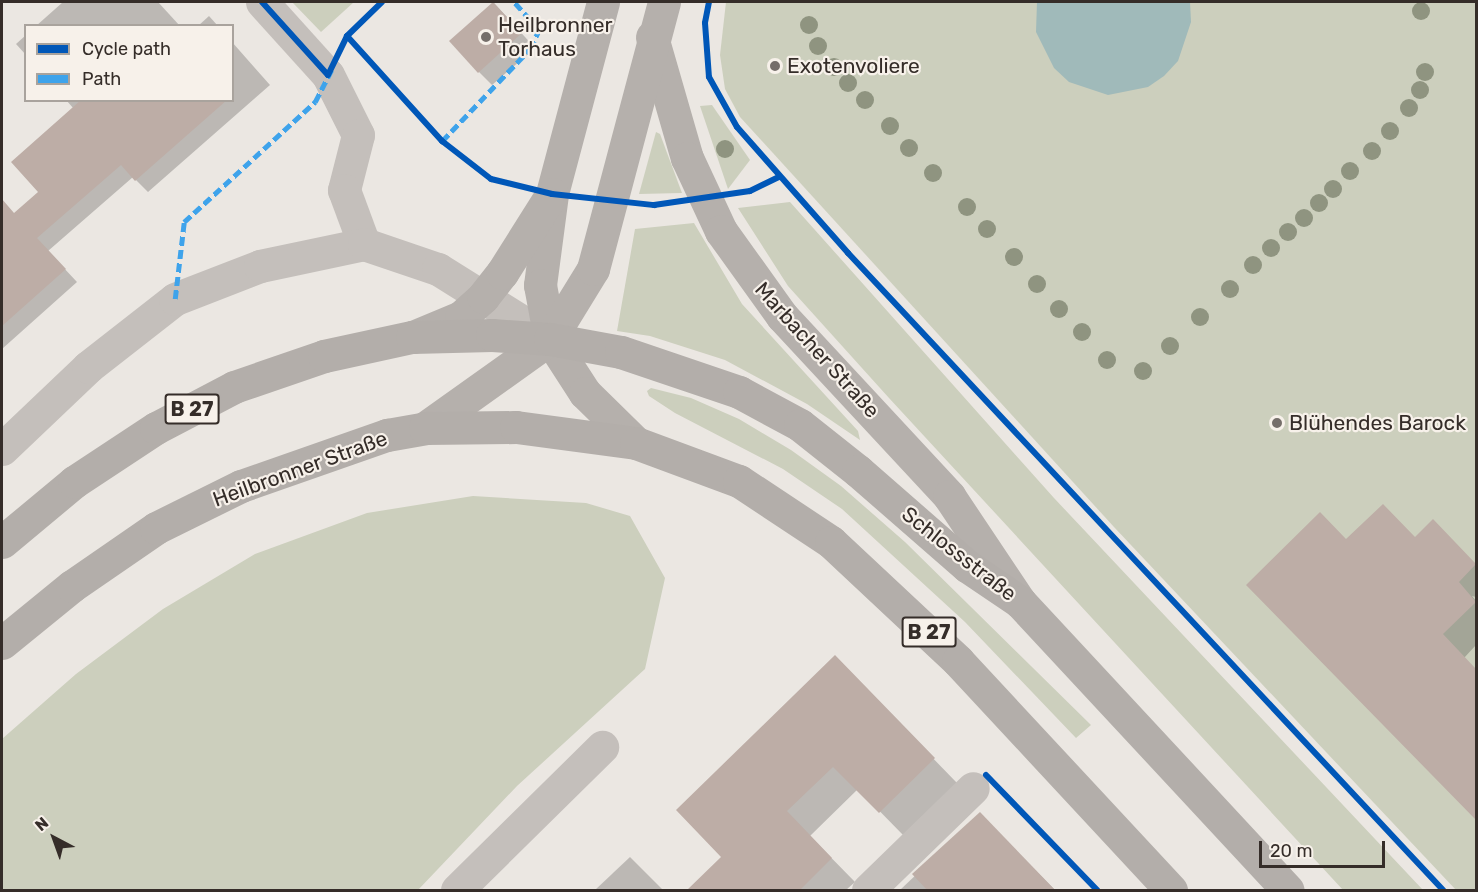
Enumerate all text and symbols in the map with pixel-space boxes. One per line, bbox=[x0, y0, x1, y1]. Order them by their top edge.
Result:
place label: Heilbronner Torhaus bbox=[498, 12, 612, 62]
legend bbox=[24, 24, 234, 102]
marker: Heilbronner Torhaus bbox=[479, 30, 493, 44]
text: Cycle path bbox=[82, 38, 171, 60]
place label: Exotenvoliere bbox=[787, 53, 920, 79]
marker: Exotenvoliere bbox=[768, 59, 782, 73]
text: Path bbox=[82, 68, 121, 90]
street label: Marbacher Straße bbox=[749, 277, 885, 423]
road number: B 27 bbox=[164, 392, 220, 426]
place label: Blühendes Barock bbox=[1289, 410, 1466, 436]
marker: Blühendes Barock bbox=[1270, 416, 1284, 430]
street label: Heilbronner Straße bbox=[209, 426, 391, 512]
street label: Schlossstraße bbox=[897, 501, 1021, 607]
road number: B 27 bbox=[900, 615, 958, 649]
north arrow bbox=[24, 808, 84, 868]
text: N bbox=[31, 813, 52, 835]
scale bar bbox=[1262, 829, 1388, 867]
text: 20 m bbox=[1270, 840, 1312, 862]

